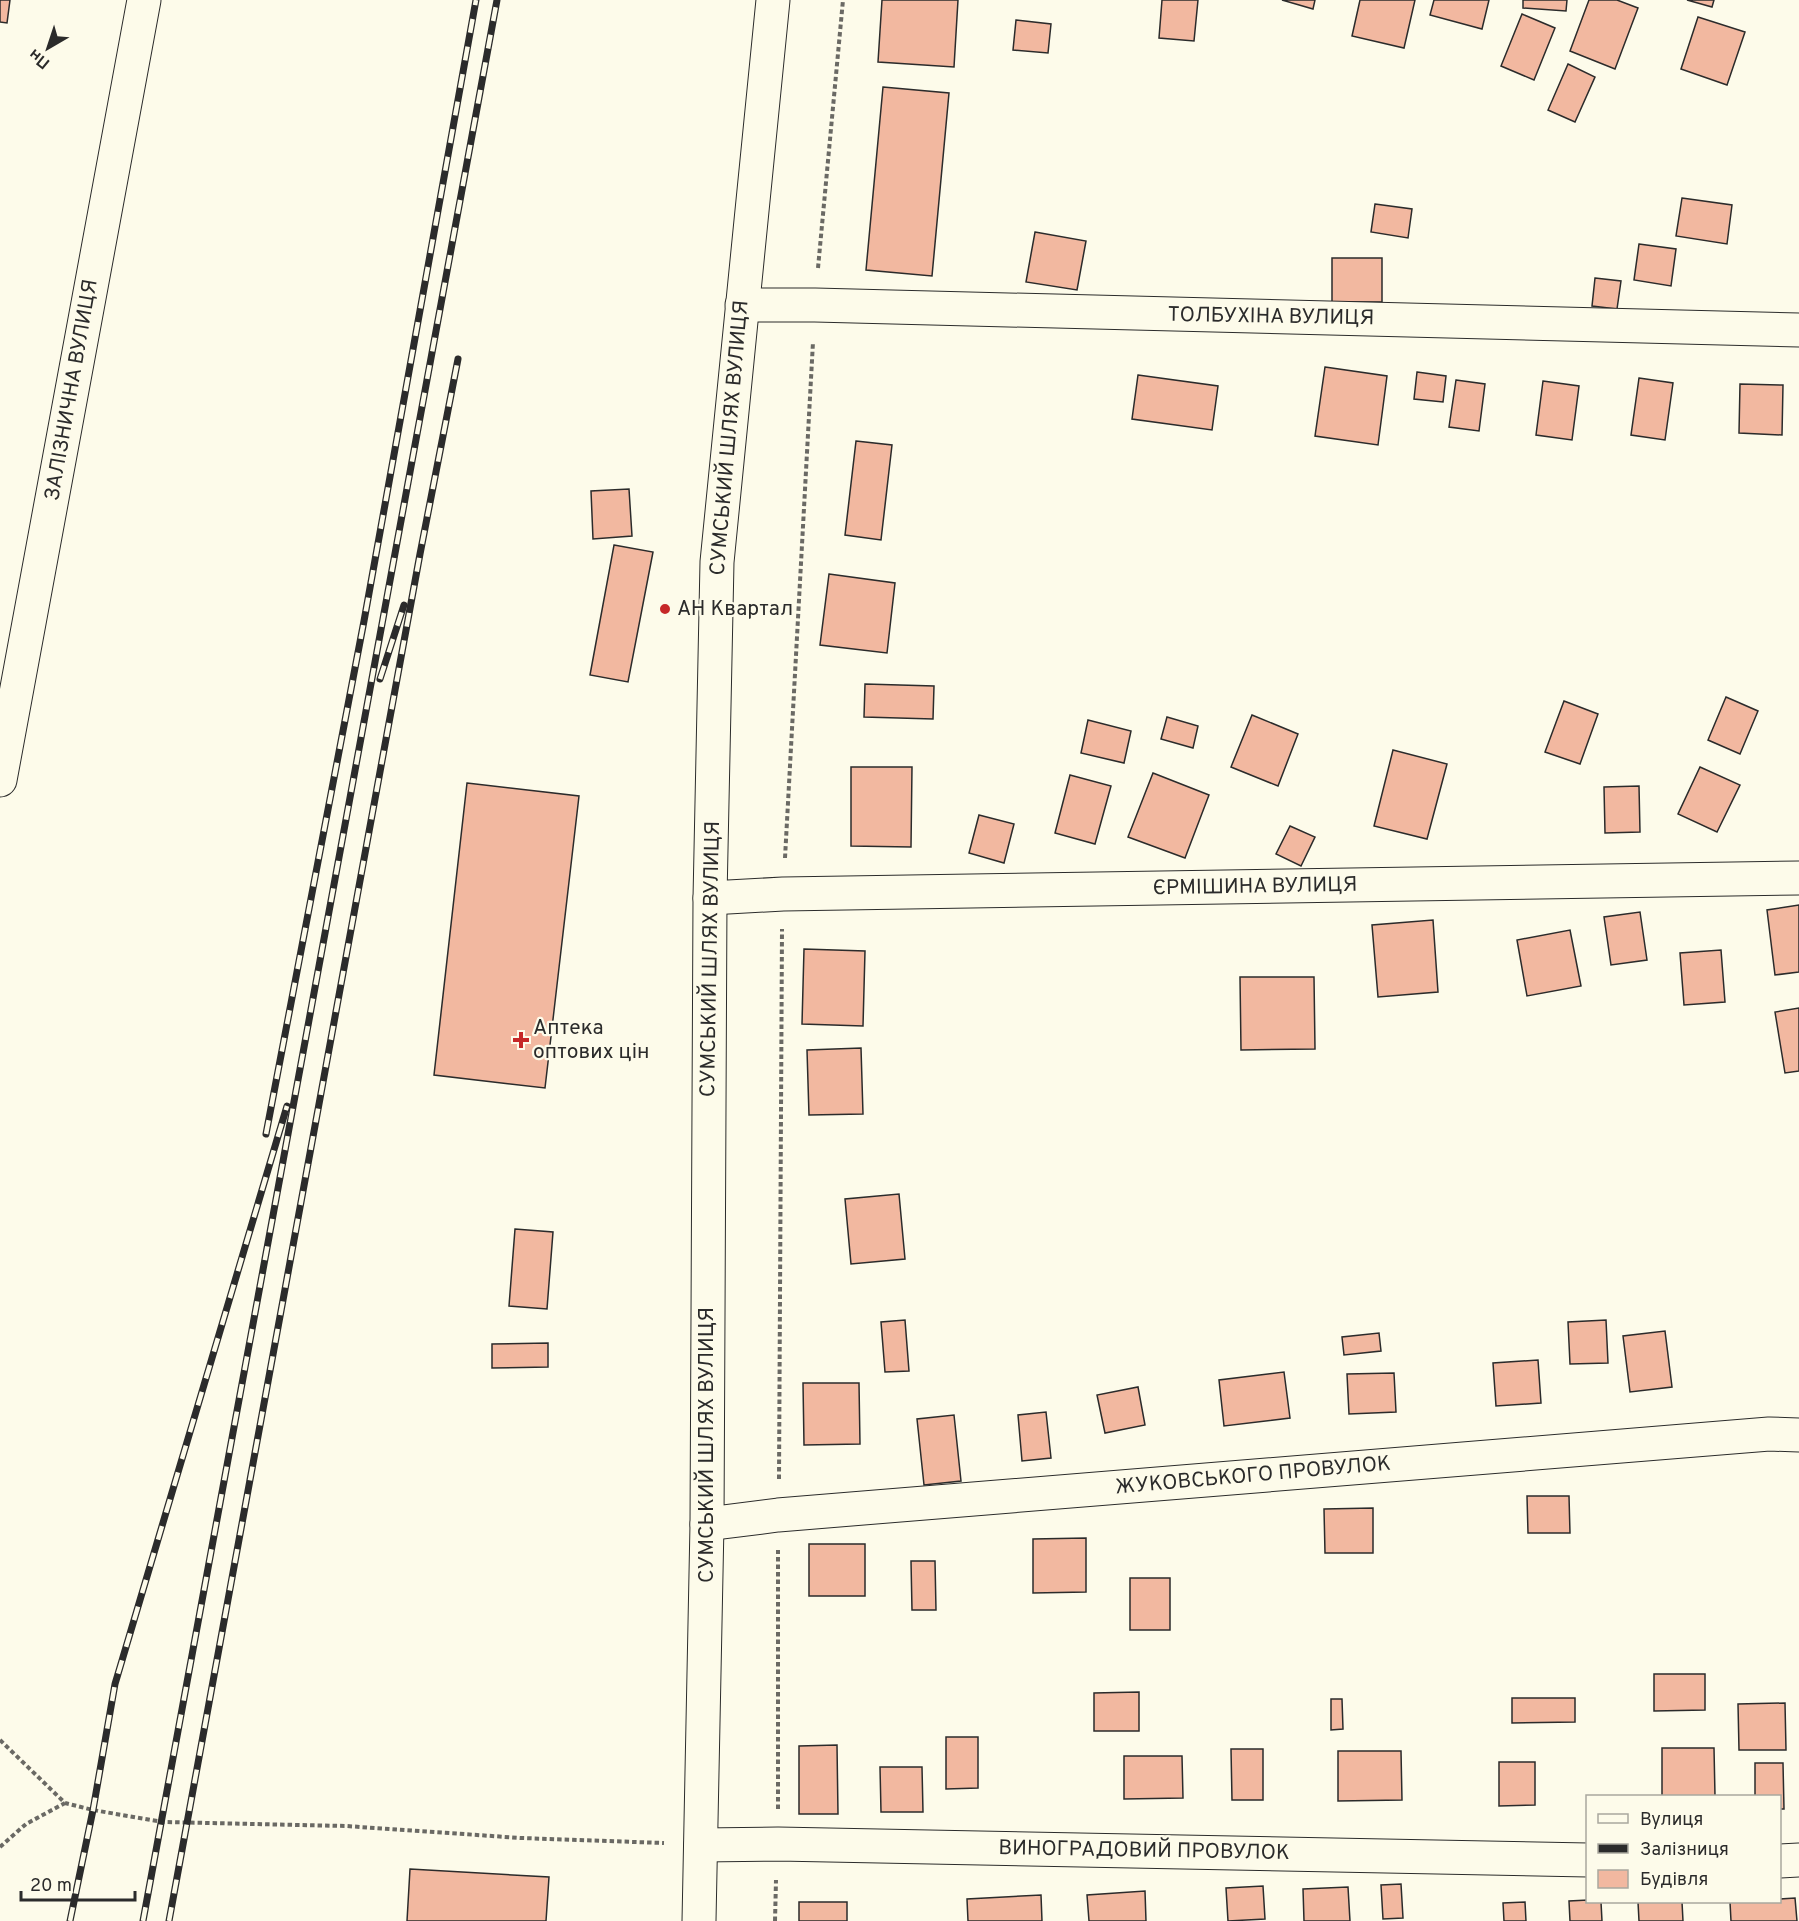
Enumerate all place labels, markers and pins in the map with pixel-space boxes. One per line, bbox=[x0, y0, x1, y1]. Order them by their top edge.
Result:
place label: АН Квартал bbox=[677, 596, 793, 623]
marker: АН Квартал bbox=[658, 602, 672, 616]
place label: Аптека оптових цін bbox=[533, 1015, 649, 1066]
marker: Аптека оптових цін bbox=[514, 1033, 528, 1047]

